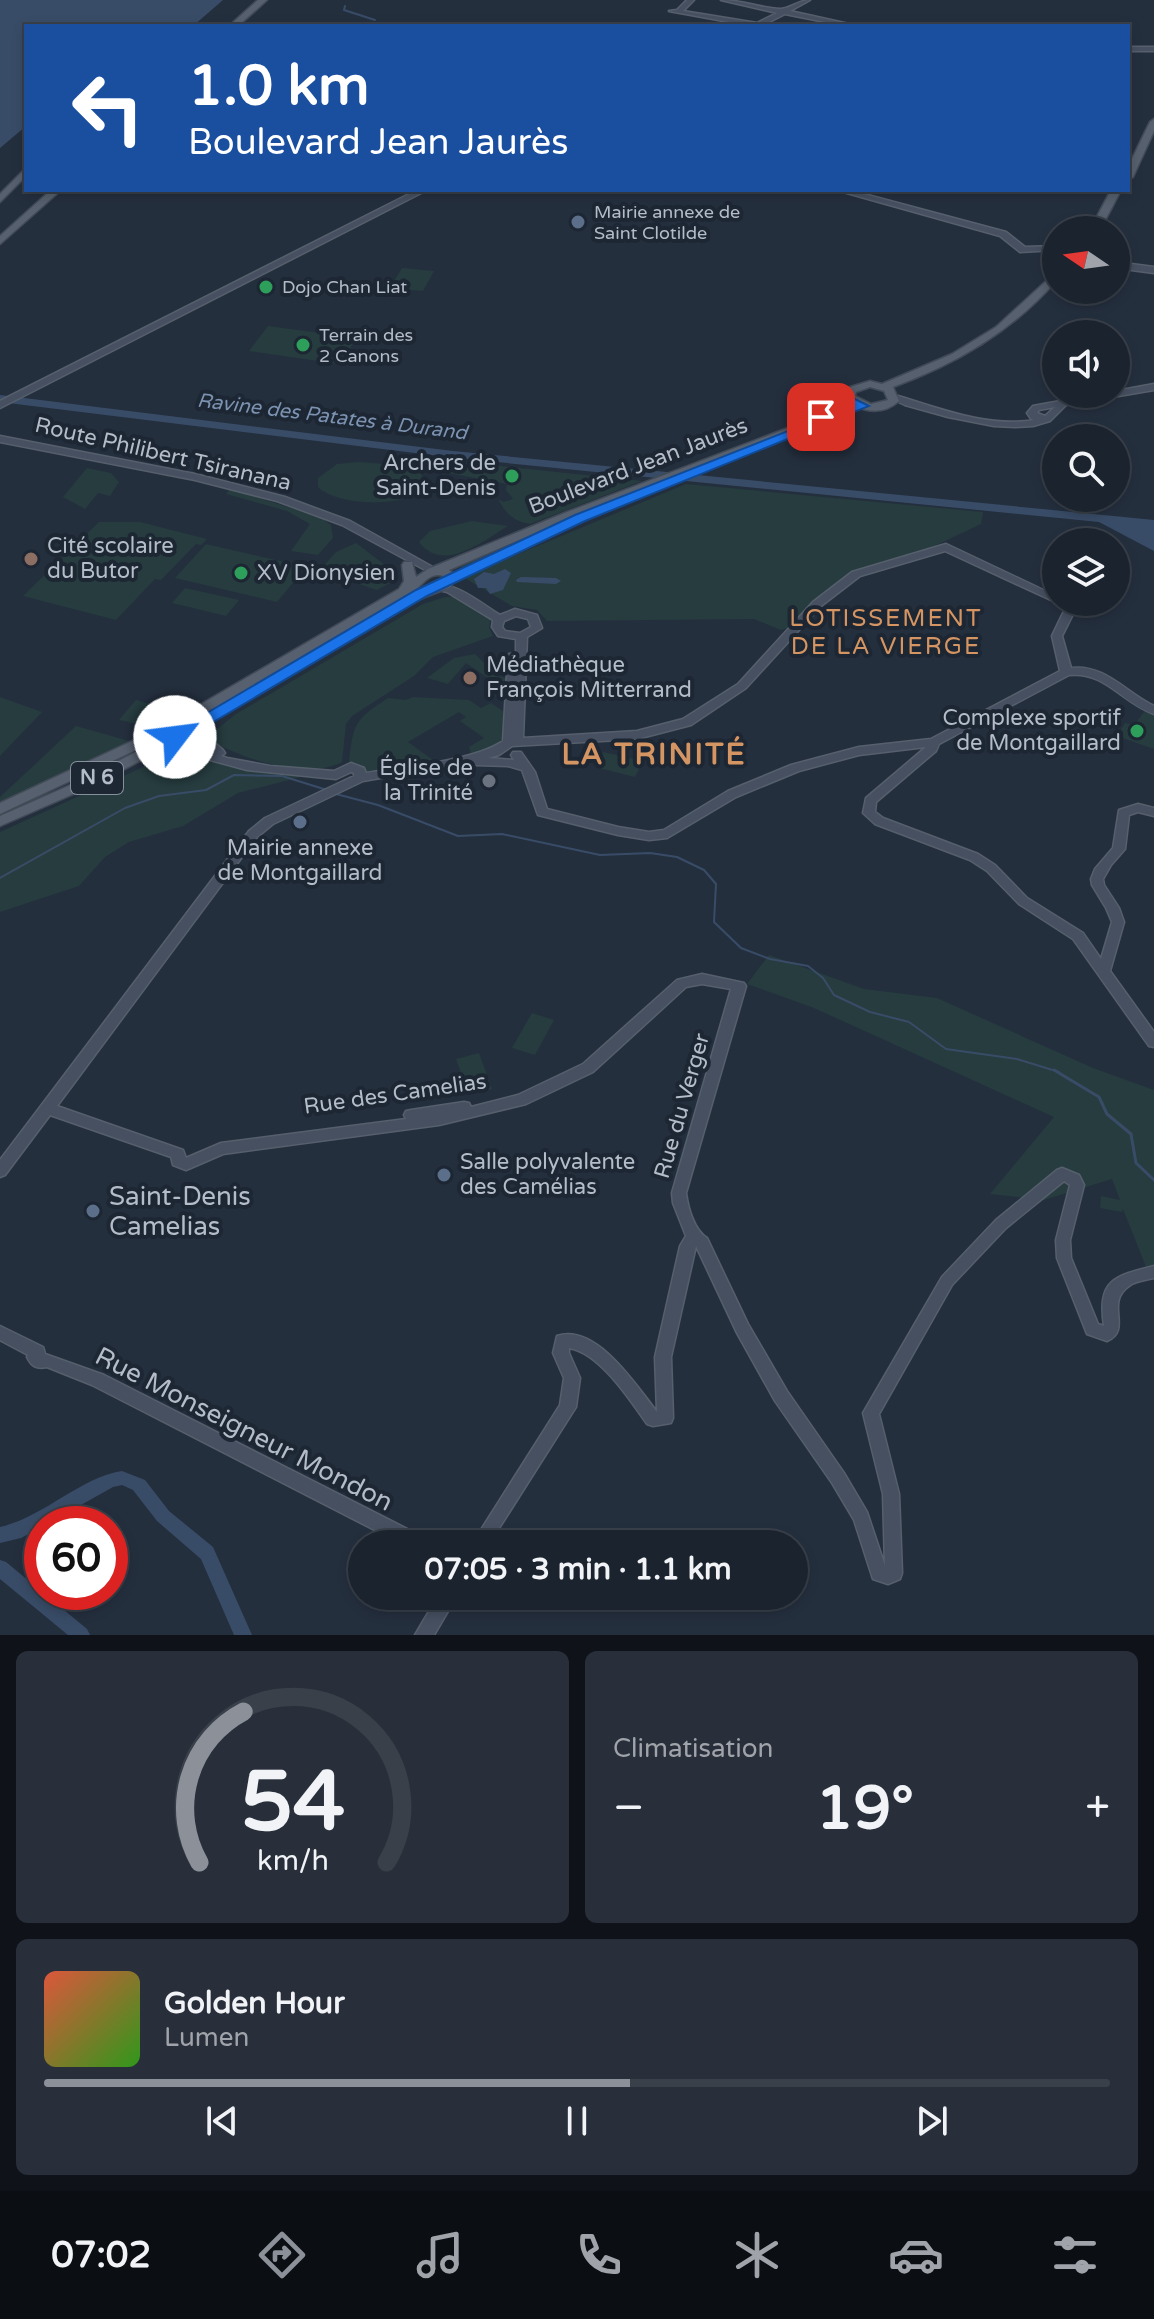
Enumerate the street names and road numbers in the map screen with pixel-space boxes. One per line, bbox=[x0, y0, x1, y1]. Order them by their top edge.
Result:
street label: Route Philibert Tsiranana bbox=[32, 412, 294, 496]
street label: Boulevard Jean Jaurès bbox=[525, 412, 751, 520]
road number: N 6 bbox=[71, 762, 123, 794]
street label: Rue du Verger bbox=[649, 1030, 715, 1181]
street label: Rue des Camelias bbox=[302, 1068, 488, 1120]
street label: Rue Monseigneur Mondon bbox=[90, 1340, 398, 1518]

